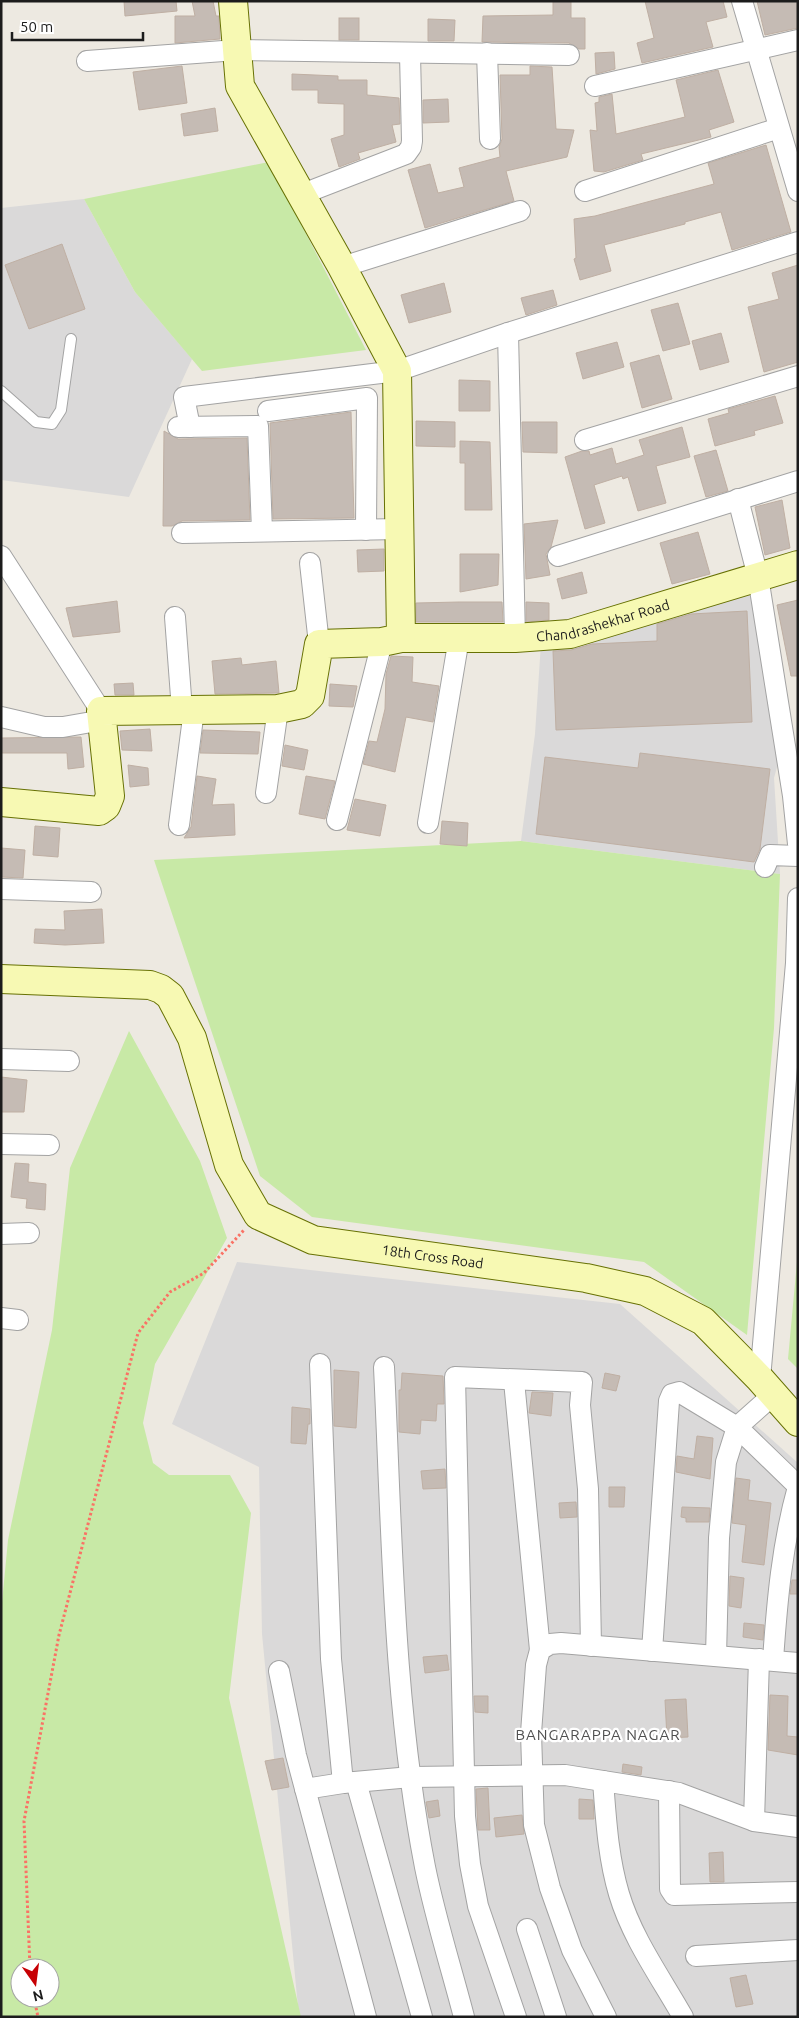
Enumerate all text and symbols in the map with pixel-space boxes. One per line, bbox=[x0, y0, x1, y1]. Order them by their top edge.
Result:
scale bar bbox=[12, 10, 144, 42]
text: 50 m bbox=[20, 18, 53, 35]
street label: Chandrashekhar Road bbox=[536, 596, 671, 644]
street label: 18th Cross Road bbox=[381, 1242, 484, 1272]
district label: BANGARAPPA NAGAR bbox=[515, 1726, 681, 1743]
north arrow bbox=[10, 1958, 60, 2008]
text: N bbox=[31, 1987, 45, 2005]

